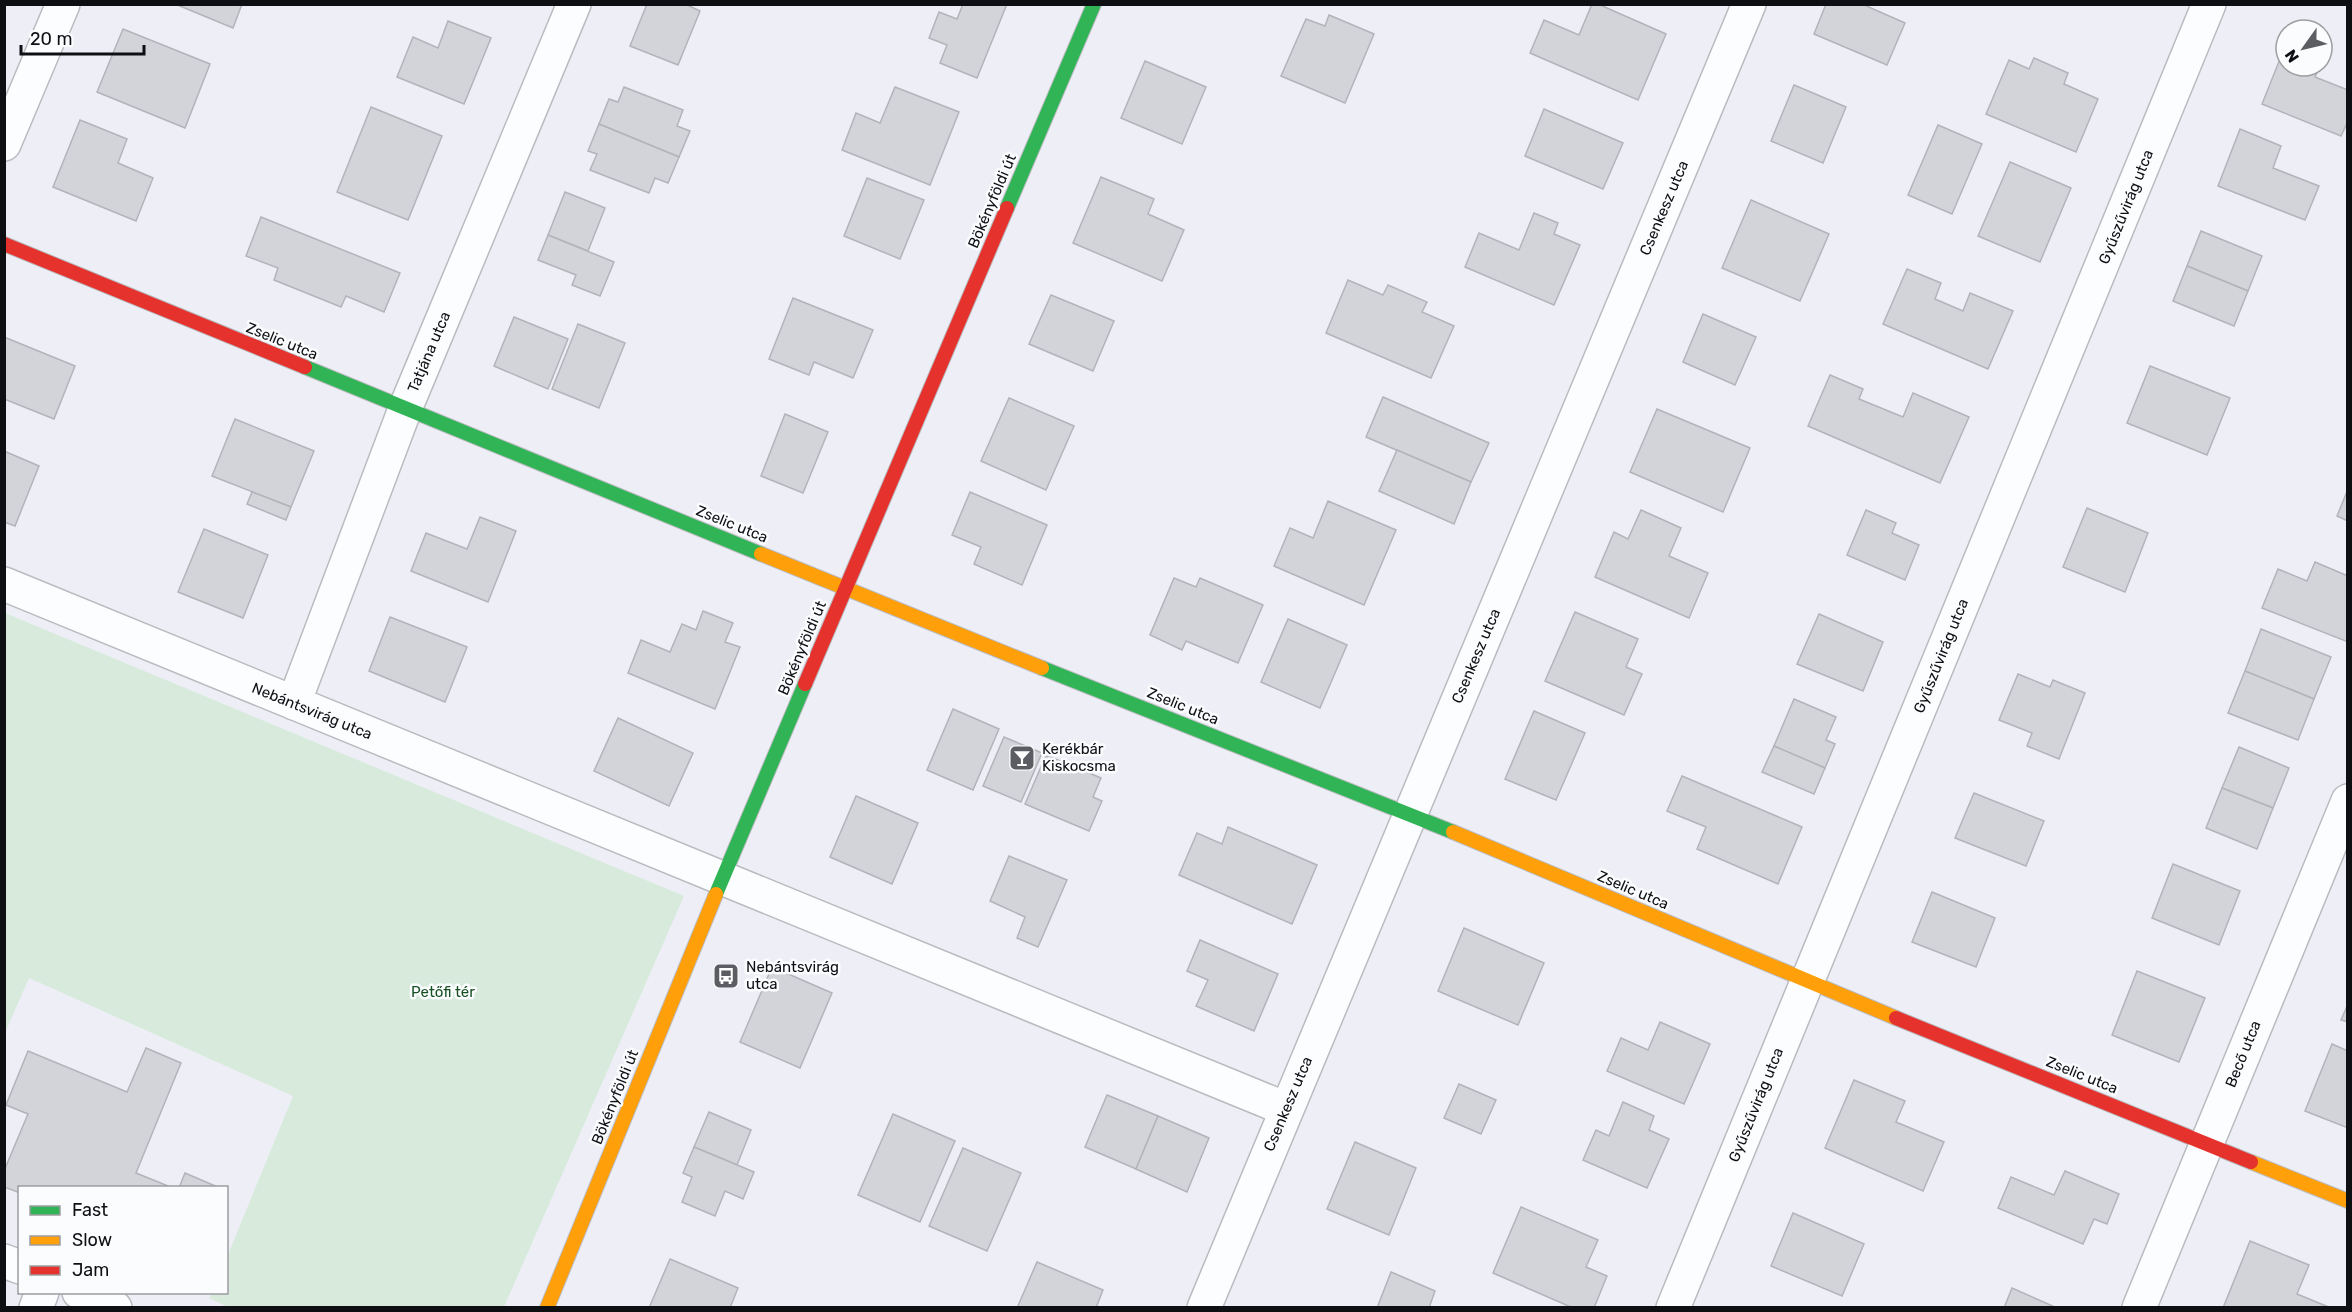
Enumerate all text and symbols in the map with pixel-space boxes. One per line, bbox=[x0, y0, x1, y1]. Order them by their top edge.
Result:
scale bar bbox=[21, 18, 144, 56]
north arrow bbox=[2274, 18, 2334, 78]
text: 20 m bbox=[30, 28, 72, 50]
text: N bbox=[2281, 46, 2303, 66]
street label: Gyűszűvirág utca bbox=[2095, 147, 2157, 267]
street label: Bökényföldi út bbox=[964, 151, 1020, 251]
street label: Csenkesz utca bbox=[1636, 158, 1692, 258]
street label: Tatjána utca bbox=[404, 309, 454, 395]
street label: Zselic utca bbox=[244, 318, 320, 364]
street label: Zselic utca bbox=[694, 501, 770, 547]
street label: Gyűszűvirág utca bbox=[1910, 596, 1972, 716]
street label: Bökényföldi út bbox=[774, 598, 830, 698]
street label: Csenkesz utca bbox=[1448, 606, 1504, 706]
street label: Nebántsvirág utca bbox=[249, 679, 375, 743]
street label: Zselic utca bbox=[1145, 683, 1221, 729]
place label: Kerékbár Kiskocsma bbox=[1042, 740, 1116, 775]
bar icon: Kerékbár Kiskocsma bbox=[1007, 743, 1037, 773]
street label: Zselic utca bbox=[1595, 867, 1671, 913]
place label: Nebántsvirág utca bbox=[746, 958, 839, 993]
bus stop icon: Nebántsvirág utca bbox=[711, 961, 741, 991]
park label: Petőfi tér bbox=[411, 983, 475, 1001]
street label: Becő utca bbox=[2221, 1018, 2265, 1090]
street label: Gyűszűvirág utca bbox=[1725, 1045, 1787, 1165]
street label: Bökényföldi út bbox=[588, 1047, 642, 1147]
street label: Zselic utca bbox=[2044, 1052, 2120, 1098]
street label: Csenkesz utca bbox=[1260, 1054, 1316, 1154]
legend bbox=[18, 1186, 228, 1294]
text: Fast bbox=[72, 1199, 108, 1221]
text: Slow bbox=[72, 1229, 112, 1251]
text: Jam bbox=[72, 1259, 109, 1281]

